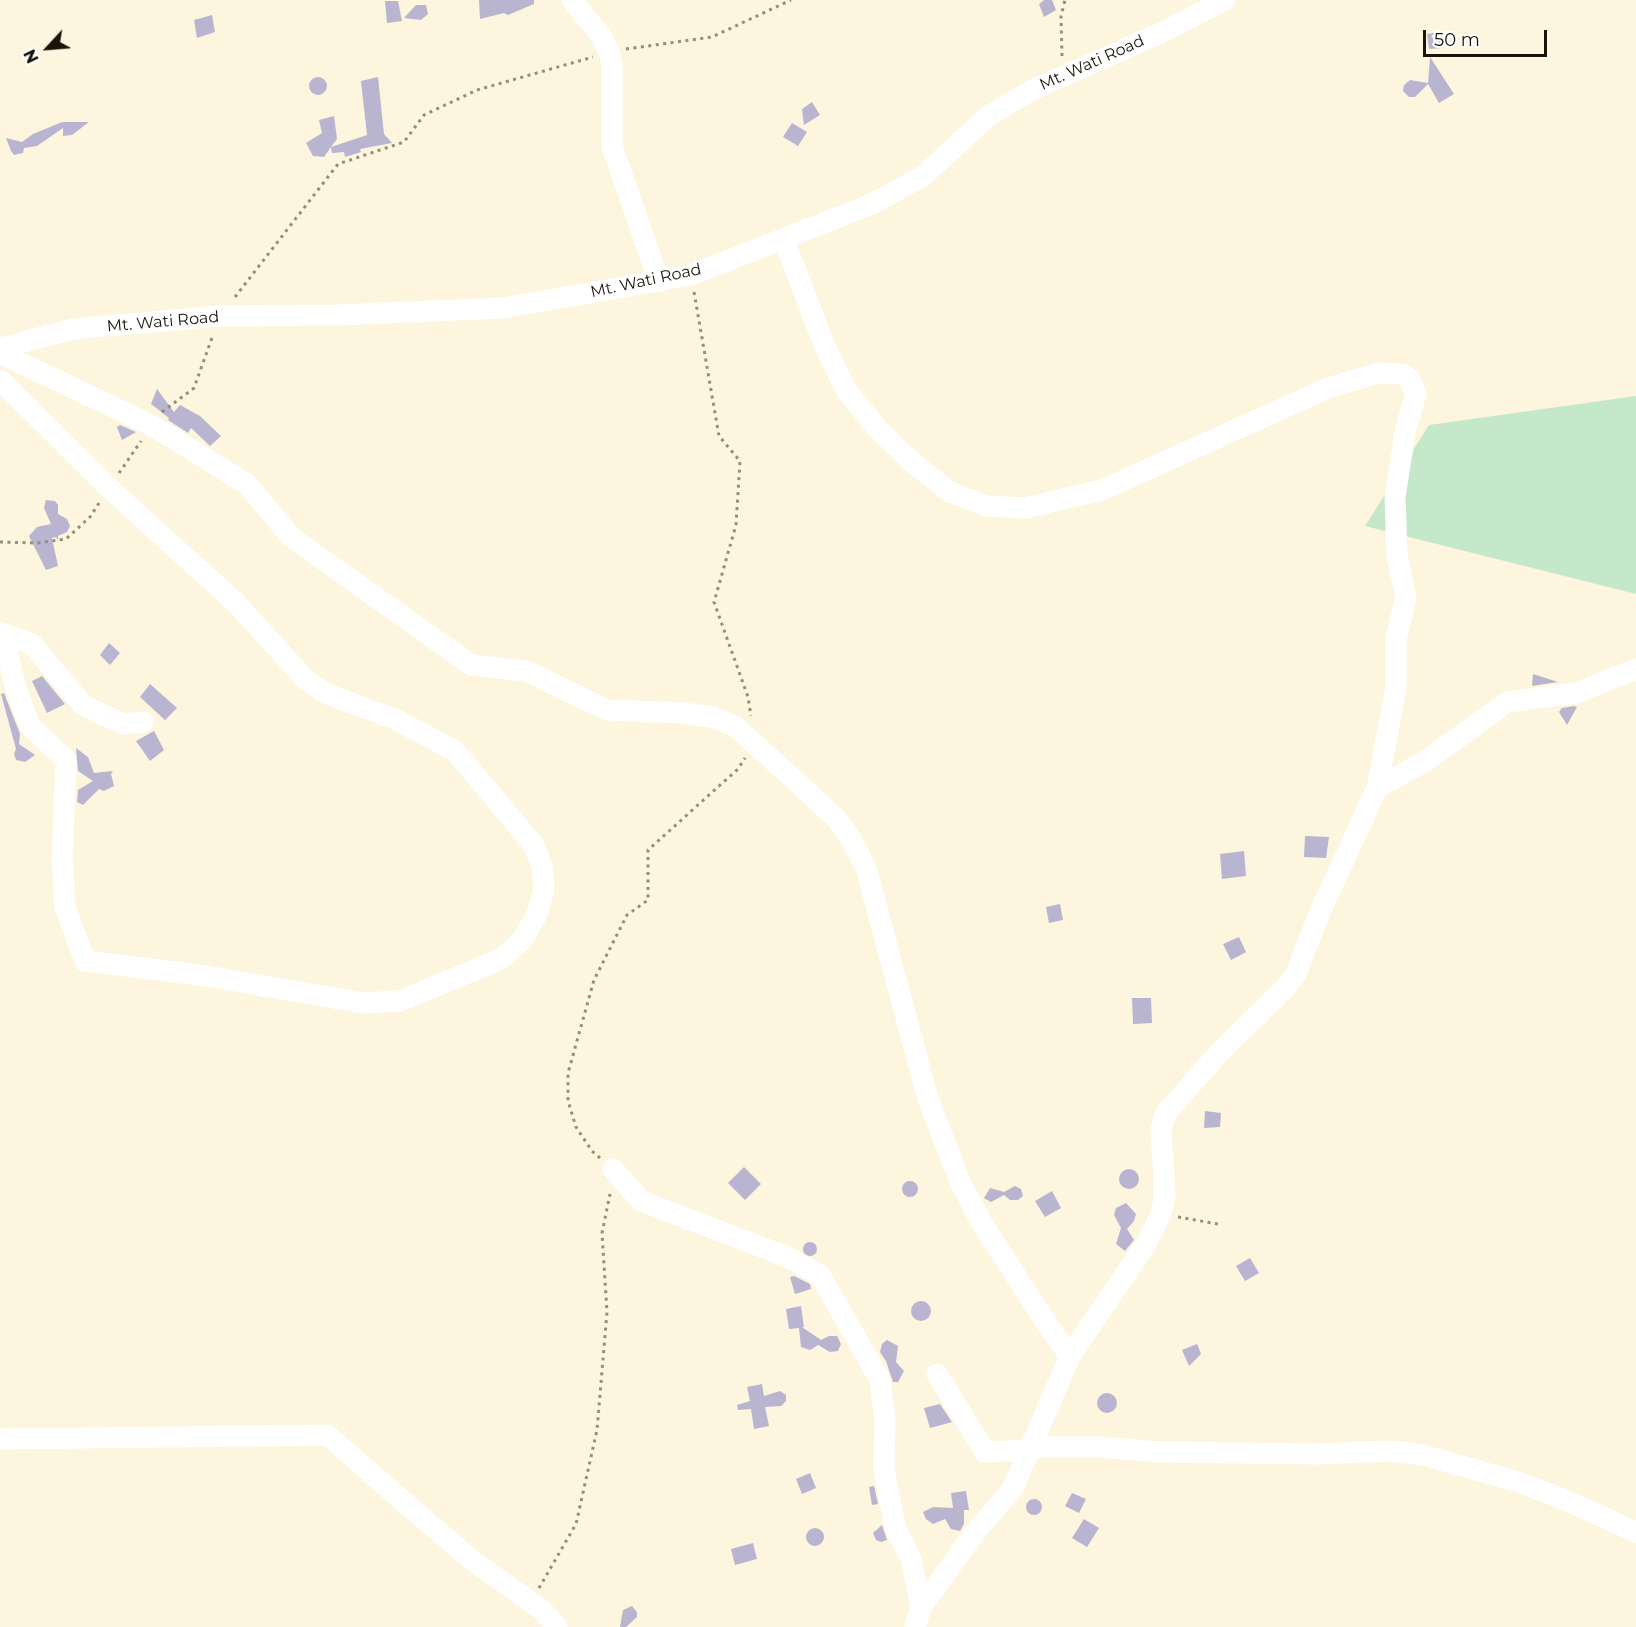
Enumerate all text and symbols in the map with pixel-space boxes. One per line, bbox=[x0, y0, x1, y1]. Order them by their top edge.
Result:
north arrow bbox=[18, 18, 78, 78]
scale bar bbox=[1426, 18, 1550, 56]
text: 50 m bbox=[1434, 29, 1480, 51]
street label: Mt. Wati Road bbox=[1037, 31, 1147, 95]
text: N bbox=[20, 46, 43, 66]
street label: Mt. Wati Road bbox=[589, 260, 703, 302]
street label: Mt. Wati Road bbox=[106, 308, 220, 336]

